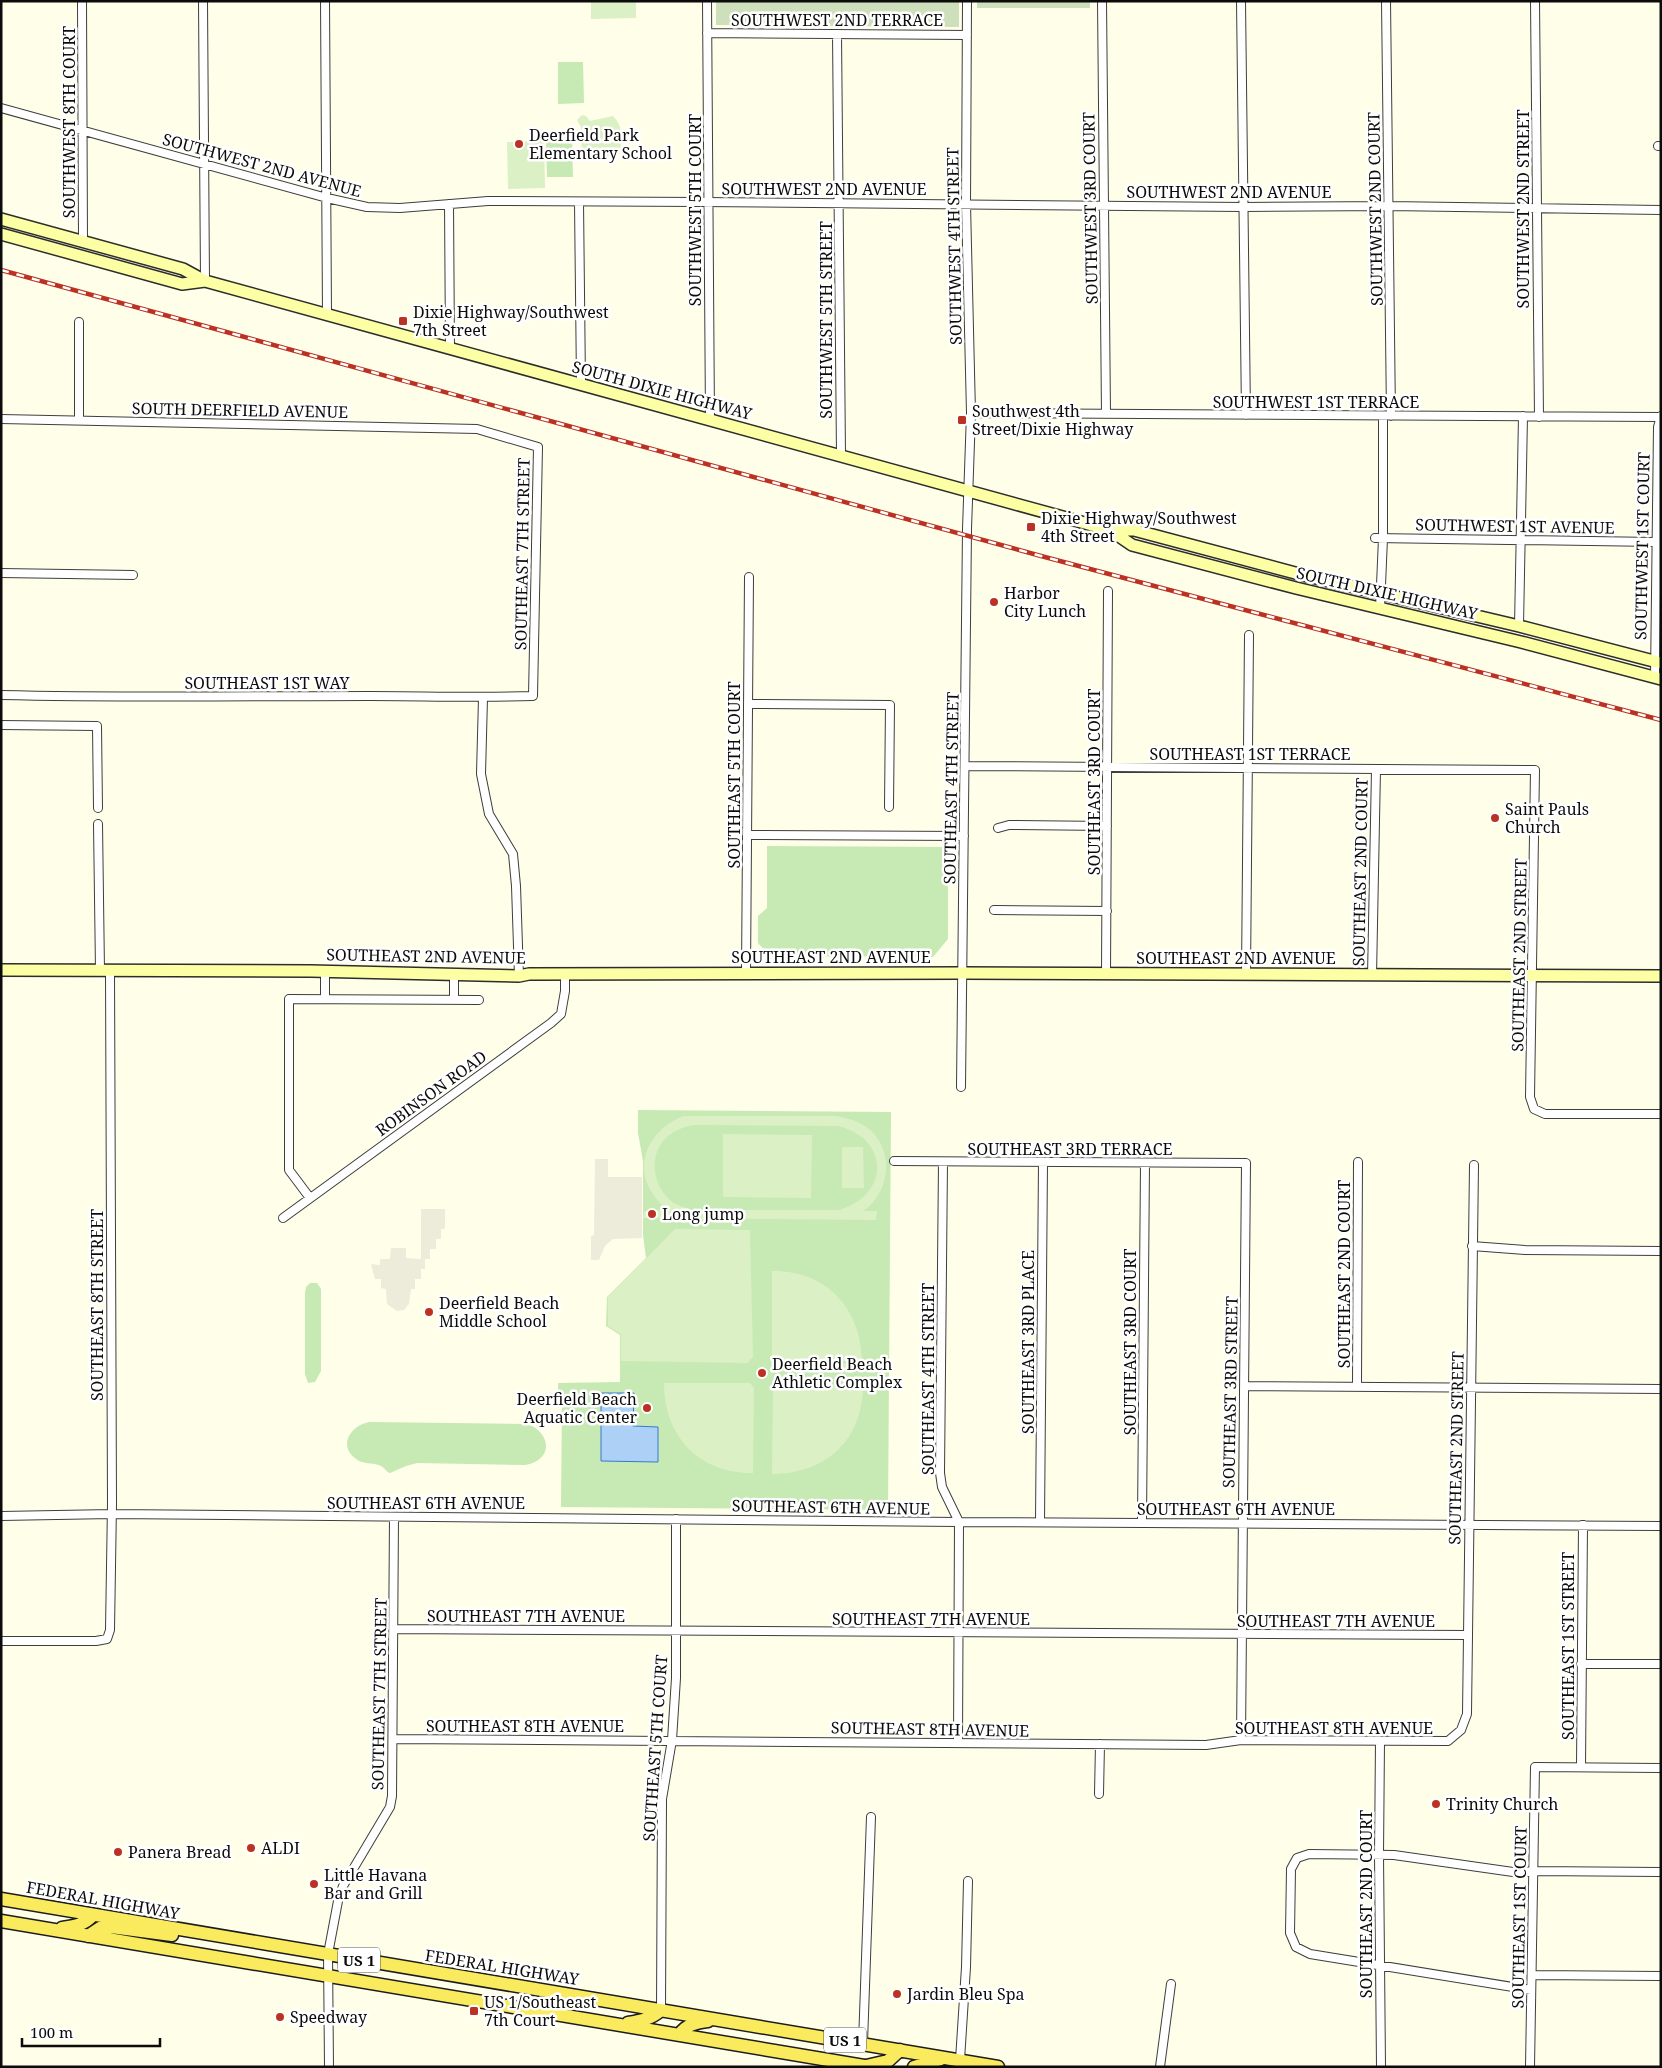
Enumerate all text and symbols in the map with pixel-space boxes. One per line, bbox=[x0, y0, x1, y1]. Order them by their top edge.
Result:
street label: SOUTHWEST 2ND TERRACE bbox=[731, 9, 943, 31]
street label: SOUTHWEST 8TH COURT bbox=[58, 26, 80, 218]
street label: SOUTHWEST 2ND STREET bbox=[1512, 109, 1534, 309]
street label: SOUTHWEST 3RD COURT bbox=[1077, 112, 1103, 304]
street label: SOUTHWEST 2ND COURT bbox=[1362, 112, 1388, 306]
street label: SOUTHWEST 5TH COURT bbox=[684, 114, 706, 306]
place label: Deerfield Park Elementary School bbox=[529, 124, 672, 164]
street label: SOUTHWEST 2ND AVENUE bbox=[160, 128, 364, 202]
marker: Deerfield Park Elementary School bbox=[513, 138, 525, 150]
street label: SOUTHWEST 4TH STREET bbox=[941, 147, 967, 345]
street label: SOUTHWEST 2ND AVENUE bbox=[722, 178, 927, 200]
street label: SOUTHWEST 2ND AVENUE bbox=[1127, 181, 1332, 203]
street label: SOUTHWEST 5TH STREET bbox=[815, 221, 837, 419]
place label: Dixie Highway/Southwest 7th Street bbox=[413, 301, 609, 341]
marker: Dixie Highway/Southwest 7th Street bbox=[397, 315, 409, 327]
street label: SOUTH DIXIE HIGHWAY bbox=[570, 355, 755, 425]
street label: SOUTHWEST 1ST TERRACE bbox=[1213, 391, 1419, 413]
street label: SOUTH DEERFIELD AVENUE bbox=[132, 397, 348, 423]
place label: Southwest 4th Street/Dixie Highway bbox=[972, 400, 1134, 440]
marker: Southwest 4th Street/Dixie Highway bbox=[956, 414, 968, 426]
street label: SOUTHWEST 1ST COURT bbox=[1629, 452, 1655, 640]
street label: SOUTHEAST 7TH STREET bbox=[509, 458, 535, 650]
place label: Dixie Highway/Southwest 4th Street bbox=[1041, 507, 1237, 547]
street label: SOUTHWEST 1ST AVENUE bbox=[1415, 513, 1615, 539]
marker: Dixie Highway/Southwest 4th Street bbox=[1025, 521, 1037, 533]
street label: SOUTH DIXIE HIGHWAY bbox=[1294, 561, 1481, 625]
place label: Harbor City Lunch bbox=[1004, 582, 1086, 622]
marker: Harbor City Lunch bbox=[988, 596, 1000, 608]
street label: SOUTHEAST 1ST WAY bbox=[184, 672, 351, 694]
street label: SOUTHEAST 5TH COURT bbox=[723, 681, 745, 868]
street label: SOUTHEAST 3RD COURT bbox=[1083, 689, 1105, 875]
street label: SOUTHEAST 4TH STREET bbox=[938, 692, 964, 884]
street label: SOUTHEAST 1ST TERRACE bbox=[1150, 743, 1351, 765]
street label: SOUTHEAST 2ND COURT bbox=[1347, 778, 1373, 966]
place label: Saint Pauls Church bbox=[1505, 798, 1589, 838]
marker: Saint Pauls Church bbox=[1489, 812, 1501, 824]
street label: SOUTHEAST 2ND STREET bbox=[1506, 858, 1532, 1052]
street label: SOUTHEAST 2ND AVENUE bbox=[326, 943, 526, 969]
street label: SOUTHEAST 2ND AVENUE bbox=[731, 946, 931, 968]
street label: SOUTHEAST 2ND AVENUE bbox=[1136, 947, 1336, 969]
street label: ROBINSON ROAD bbox=[371, 1045, 491, 1141]
street label: SOUTHEAST 3RD TERRACE bbox=[968, 1138, 1172, 1160]
street label: SOUTHEAST 2ND COURT bbox=[1333, 1180, 1355, 1368]
place label: Long jump bbox=[662, 1203, 744, 1225]
marker: Long jump bbox=[646, 1208, 658, 1220]
street label: SOUTHEAST 8TH STREET bbox=[86, 1209, 108, 1401]
street label: SOUTHEAST 3RD COURT bbox=[1119, 1249, 1141, 1435]
street label: SOUTHEAST 3RD PLACE bbox=[1017, 1250, 1039, 1434]
street label: SOUTHEAST 4TH STREET bbox=[917, 1283, 939, 1475]
place label: Deerfield Beach Middle School bbox=[439, 1292, 559, 1332]
street label: SOUTHEAST 3RD STREET bbox=[1217, 1296, 1243, 1488]
marker: Deerfield Beach Middle School bbox=[423, 1306, 435, 1318]
street label: SOUTHEAST 2ND STREET bbox=[1443, 1351, 1469, 1545]
place label: Deerfield Beach Athletic Complex bbox=[772, 1353, 903, 1393]
marker: Deerfield Beach Athletic Complex bbox=[756, 1367, 768, 1379]
place label: Deerfield Beach Aquatic Center bbox=[517, 1388, 637, 1428]
marker: Deerfield Beach Aquatic Center bbox=[641, 1402, 653, 1414]
street label: SOUTHEAST 6TH AVENUE bbox=[327, 1492, 525, 1514]
street label: SOUTHEAST 6TH AVENUE bbox=[732, 1494, 930, 1520]
street label: SOUTHEAST 6TH AVENUE bbox=[1137, 1498, 1335, 1520]
street label: SOUTHEAST 1ST STREET bbox=[1557, 1552, 1579, 1740]
street label: SOUTHEAST 7TH STREET bbox=[366, 1598, 392, 1790]
street label: SOUTHEAST 7TH AVENUE bbox=[427, 1605, 625, 1627]
street label: SOUTHEAST 7TH AVENUE bbox=[832, 1608, 1030, 1630]
street label: SOUTHEAST 7TH AVENUE bbox=[1237, 1610, 1435, 1632]
street label: SOUTHEAST 5TH COURT bbox=[638, 1654, 673, 1842]
street label: SOUTHEAST 8TH AVENUE bbox=[426, 1715, 624, 1737]
street label: SOUTHEAST 8TH AVENUE bbox=[831, 1716, 1029, 1742]
street label: SOUTHEAST 8TH AVENUE bbox=[1235, 1717, 1433, 1739]
place label: Trinity Church bbox=[1446, 1793, 1558, 1815]
marker: Trinity Church bbox=[1430, 1798, 1442, 1810]
street label: SOUTHEAST 2ND COURT bbox=[1355, 1810, 1377, 1998]
street label: SOUTHEAST 1ST COURT bbox=[1506, 1825, 1532, 2008]
place label: ALDI bbox=[261, 1837, 300, 1859]
place label: Panera Bread bbox=[128, 1841, 232, 1863]
marker: ALDI bbox=[245, 1842, 257, 1854]
marker: Panera Bread bbox=[112, 1846, 124, 1858]
place label: Little Havana Bar and Grill bbox=[324, 1864, 427, 1904]
street label: FEDERAL HIGHWAY bbox=[25, 1876, 182, 1924]
marker: Little Havana Bar and Grill bbox=[308, 1878, 320, 1890]
street label: FEDERAL HIGHWAY bbox=[424, 1944, 581, 1990]
road number: US 1 bbox=[338, 1948, 380, 1972]
place label: Jardin Bleu Spa bbox=[906, 1983, 1025, 2005]
marker: Jardin Bleu Spa bbox=[891, 1988, 903, 2000]
place label: US 1/Southeast 7th Court bbox=[484, 1991, 597, 2031]
marker: US 1/Southeast 7th Court bbox=[468, 2005, 480, 2017]
place label: Speedway bbox=[290, 2006, 368, 2028]
marker: Speedway bbox=[274, 2011, 286, 2023]
scale bar bbox=[22, 2016, 160, 2048]
text: 100 m bbox=[30, 2022, 73, 2042]
road number: US 1 bbox=[824, 2028, 866, 2052]

